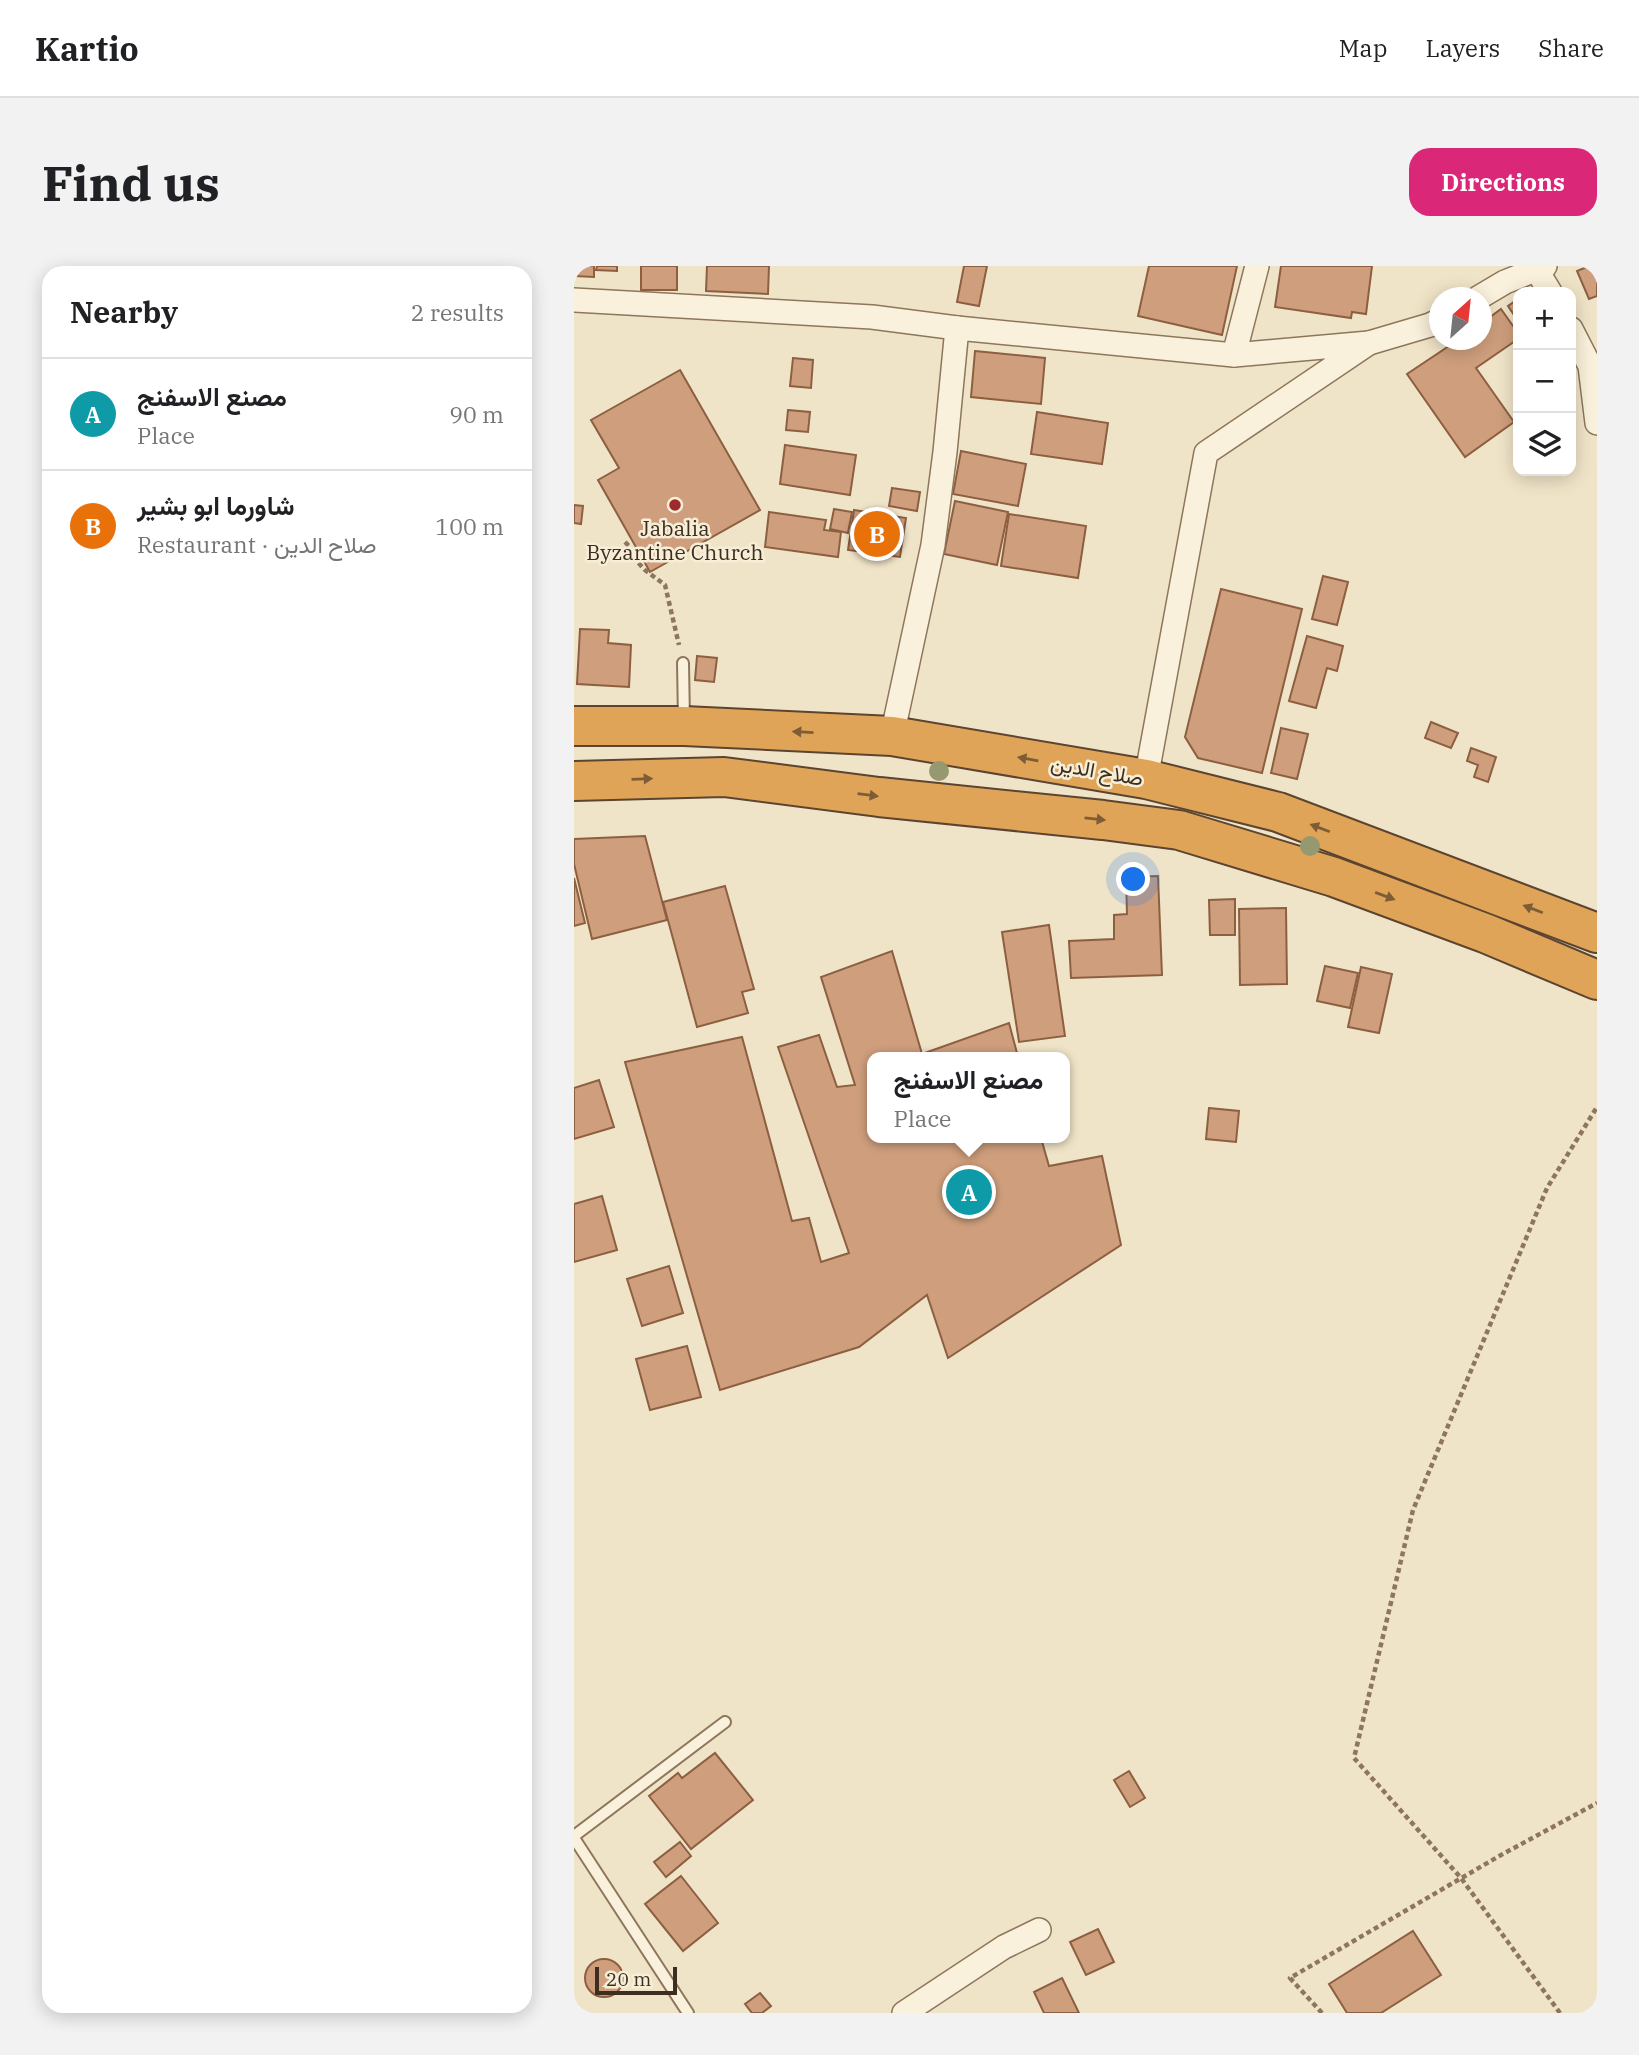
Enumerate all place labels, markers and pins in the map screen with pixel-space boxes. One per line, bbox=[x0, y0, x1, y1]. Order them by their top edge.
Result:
marker: Jabalia Byzantine Church bbox=[667, 497, 683, 513]
pin: B bbox=[854, 508, 900, 560]
place label: Jabalia Byzantine Church bbox=[586, 514, 764, 566]
pin: A bbox=[946, 1166, 992, 1218]

